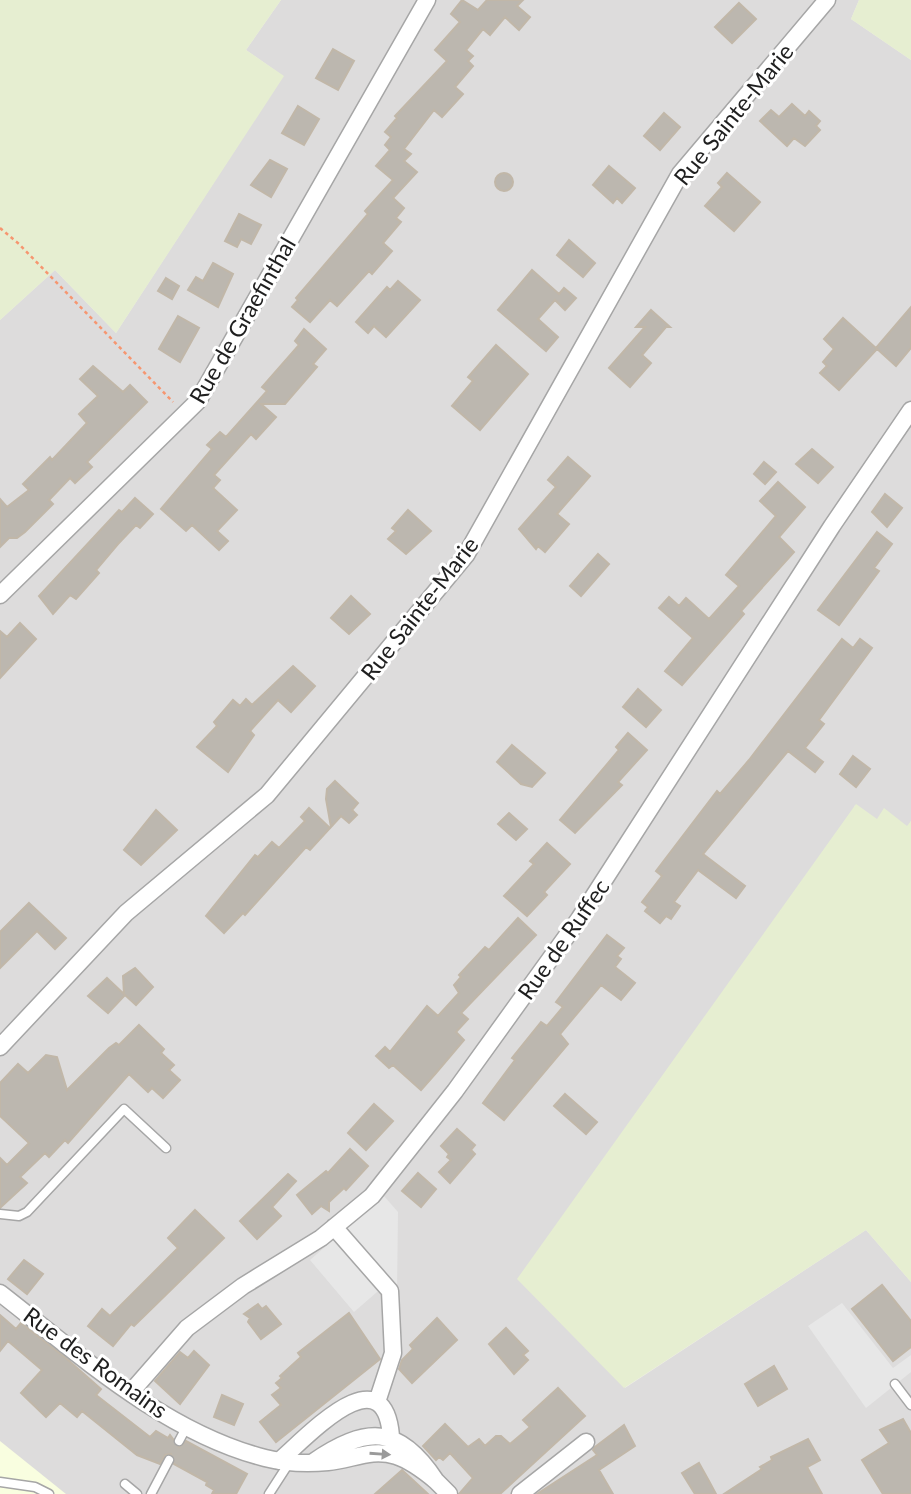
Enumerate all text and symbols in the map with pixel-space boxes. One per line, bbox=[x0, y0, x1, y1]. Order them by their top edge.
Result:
street label: Rue Sainte-Marie bbox=[667, 38, 799, 190]
street label: Rue de Graefinthal bbox=[183, 232, 301, 408]
street label: Rue Sainte-Marie bbox=[354, 531, 484, 685]
street label: Rue de Ruffec bbox=[511, 873, 615, 1005]
street label: Rue des Romains bbox=[19, 1300, 173, 1424]
one-way arrow bbox=[369, 1449, 391, 1460]

